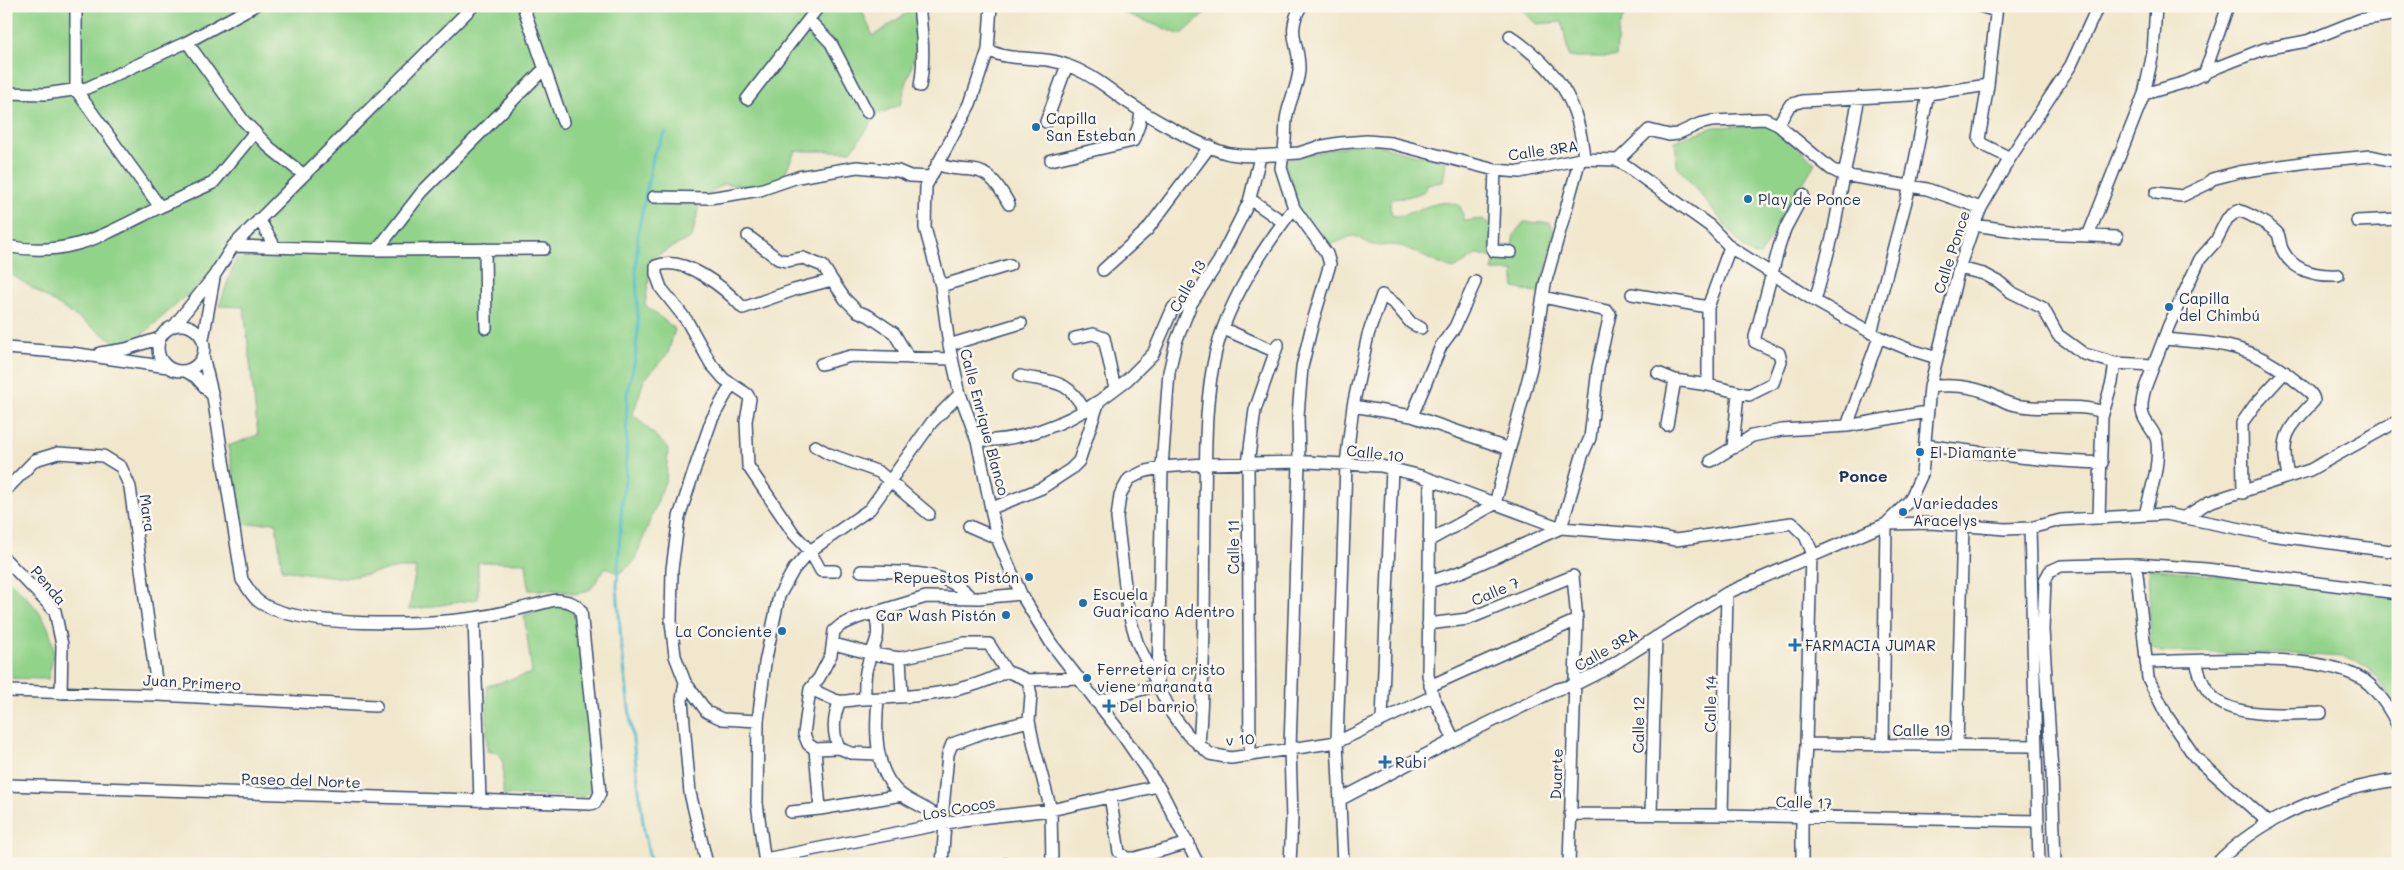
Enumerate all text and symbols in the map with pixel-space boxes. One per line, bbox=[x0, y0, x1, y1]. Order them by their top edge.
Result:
place label: Capilla San Esteban bbox=[1046, 108, 1136, 145]
marker: Capilla San Esteban bbox=[1030, 121, 1042, 133]
street label: Calle 3RA bbox=[1507, 135, 1579, 165]
place label: Play de Ponce bbox=[1758, 189, 1861, 209]
marker: Play de Ponce bbox=[1742, 193, 1754, 205]
street label: Calle Ponce bbox=[1928, 208, 1974, 296]
street label: Calle 13 bbox=[1164, 256, 1210, 316]
place label: Capilla del Chimbú bbox=[2179, 288, 2260, 325]
marker: Capilla del Chimbú bbox=[2163, 301, 2175, 313]
street label: Calle Enrique Blanco bbox=[956, 346, 1014, 498]
street label: Calle 10 bbox=[1345, 440, 1405, 466]
place label: El Diamante bbox=[1930, 442, 2017, 462]
marker: El Diamante bbox=[1914, 446, 1926, 458]
district label: Ponce bbox=[1839, 465, 1887, 486]
street label: Mara bbox=[135, 493, 161, 533]
place label: Variedades Aracelys bbox=[1913, 493, 1998, 530]
marker: Variedades Aracelys bbox=[1897, 506, 1909, 518]
street label: Calle 11 bbox=[1223, 519, 1243, 575]
street label: Penda bbox=[27, 561, 71, 609]
place label: Repuestos Pistón bbox=[894, 567, 1019, 587]
marker: Repuestos Pistón bbox=[1023, 571, 1035, 583]
street label: Calle 7 bbox=[1468, 572, 1522, 610]
place label: Escuela Guaricano Adentro bbox=[1093, 584, 1235, 621]
marker: Escuela Guaricano Adentro bbox=[1077, 597, 1089, 609]
place label: Car Wash Pistón bbox=[876, 605, 996, 625]
marker: Car Wash Pistón bbox=[1000, 609, 1012, 621]
place label: La Conciente bbox=[675, 621, 772, 641]
street label: Calle 3RA bbox=[1570, 623, 1642, 675]
marker: La Conciente bbox=[776, 625, 788, 637]
place label: FARMACIA JUMAR bbox=[1805, 635, 1936, 655]
marker: FARMACIA JUMAR bbox=[1789, 639, 1801, 651]
place label: Ferretería cristo viene maranata bbox=[1097, 659, 1225, 696]
street label: Juan Primero bbox=[143, 669, 241, 695]
marker: Ferretería cristo viene maranata bbox=[1081, 672, 1093, 684]
street label: Calle 14 bbox=[1700, 675, 1721, 733]
place label: Del barrio bbox=[1119, 696, 1195, 716]
street label: Calle 12 bbox=[1628, 696, 1648, 754]
marker: Del barrio bbox=[1103, 700, 1115, 712]
street label: Calle 19 bbox=[1892, 720, 1950, 740]
street label: v 10 bbox=[1225, 728, 1255, 750]
street label: Duarte bbox=[1545, 748, 1567, 800]
place label: Rubi bbox=[1395, 752, 1427, 772]
marker: Rubi bbox=[1379, 756, 1391, 768]
street label: Paseo del Norte bbox=[241, 768, 361, 792]
street label: Calle 17 bbox=[1775, 791, 1833, 813]
street label: Los Cocos bbox=[921, 792, 997, 824]

